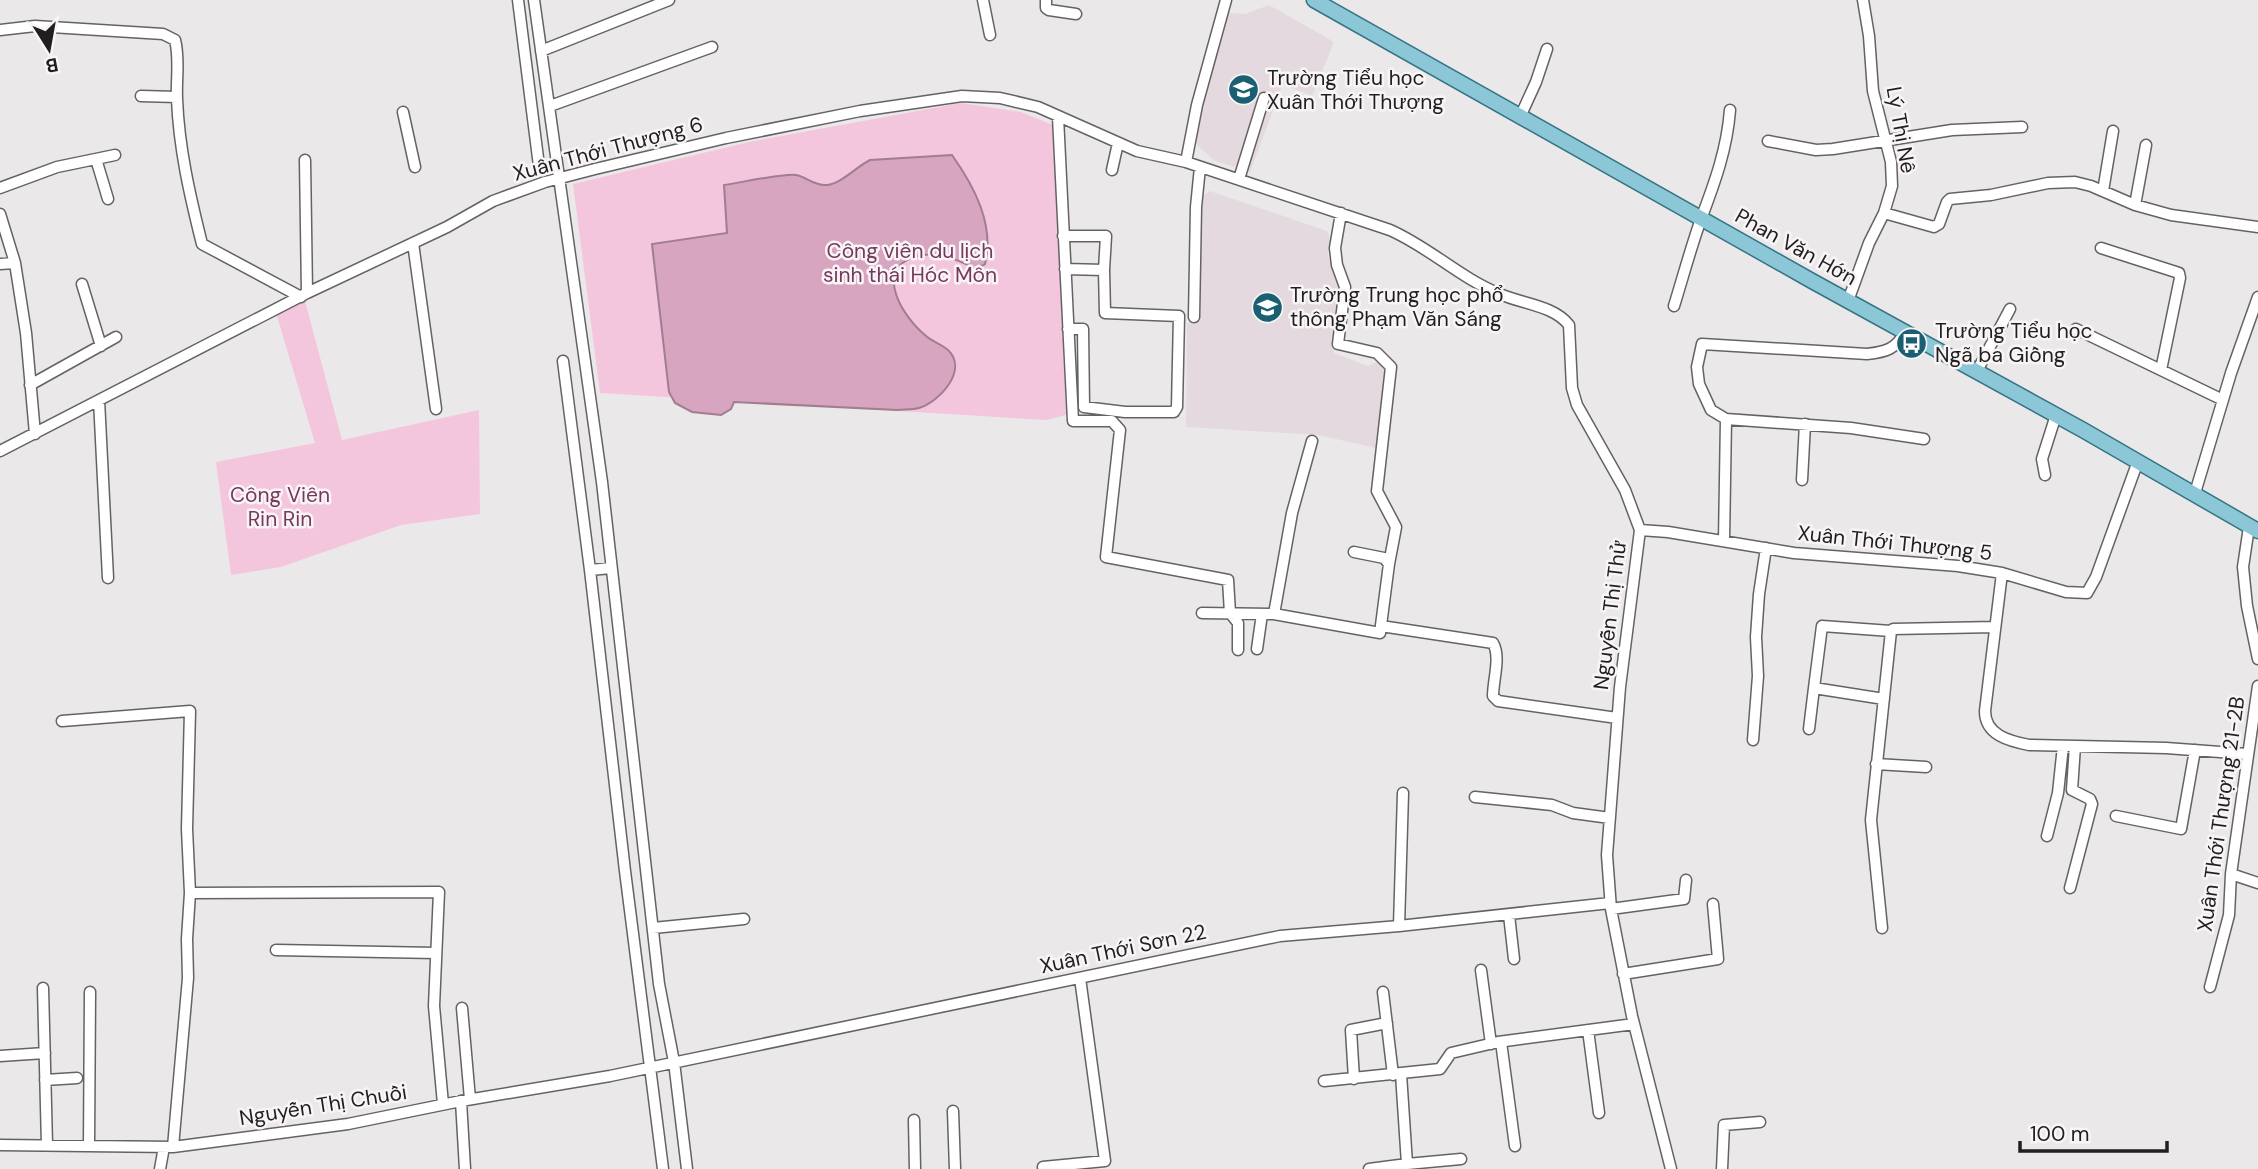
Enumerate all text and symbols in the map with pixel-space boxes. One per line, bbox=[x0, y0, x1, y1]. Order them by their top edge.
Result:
north arrow bbox=[14, 14, 84, 84]
text: B bbox=[44, 52, 60, 79]
place label: Trường Tiểu học Xuân Thới Thượng bbox=[1267, 64, 1444, 116]
school or university icon: Trường Tiểu học Xuân Thới Thượng bbox=[1227, 73, 1261, 107]
street label: Lý Thị Nê bbox=[1880, 84, 1922, 176]
street label: Xuân Thới Thượng 6 bbox=[510, 110, 706, 188]
street label: Phan Văn Hớn bbox=[1730, 202, 1862, 292]
park label: Công viên du lịch sinh thái Hóc Môn bbox=[823, 237, 997, 289]
place label: Trường Trung học phổ thông Phạm Văn Sáng bbox=[1290, 281, 1504, 333]
school or university icon: Trường Trung học phổ thông Phạm Văn Sáng bbox=[1250, 290, 1284, 324]
place label: Trường Tiểu học Ngã ba Giồng bbox=[1935, 317, 2092, 369]
bus stop icon: Trường Tiểu học Ngã ba Giồng bbox=[1895, 326, 1929, 360]
park label: Công Viên Rin Rin bbox=[230, 481, 330, 533]
street label: Xuân Thới Thượng 5 bbox=[1796, 519, 1994, 567]
street label: Nguyễn Thị Thử bbox=[1587, 539, 1633, 691]
street label: Xuân Thới Thượng 21-2B bbox=[2191, 695, 2251, 933]
street label: Xuân Thới Sơn 22 bbox=[1037, 918, 1209, 980]
street label: Nguyễn Thị Chuồi bbox=[237, 1078, 409, 1132]
scale bar bbox=[2020, 1110, 2167, 1154]
text: 100 m bbox=[2030, 1120, 2090, 1148]

